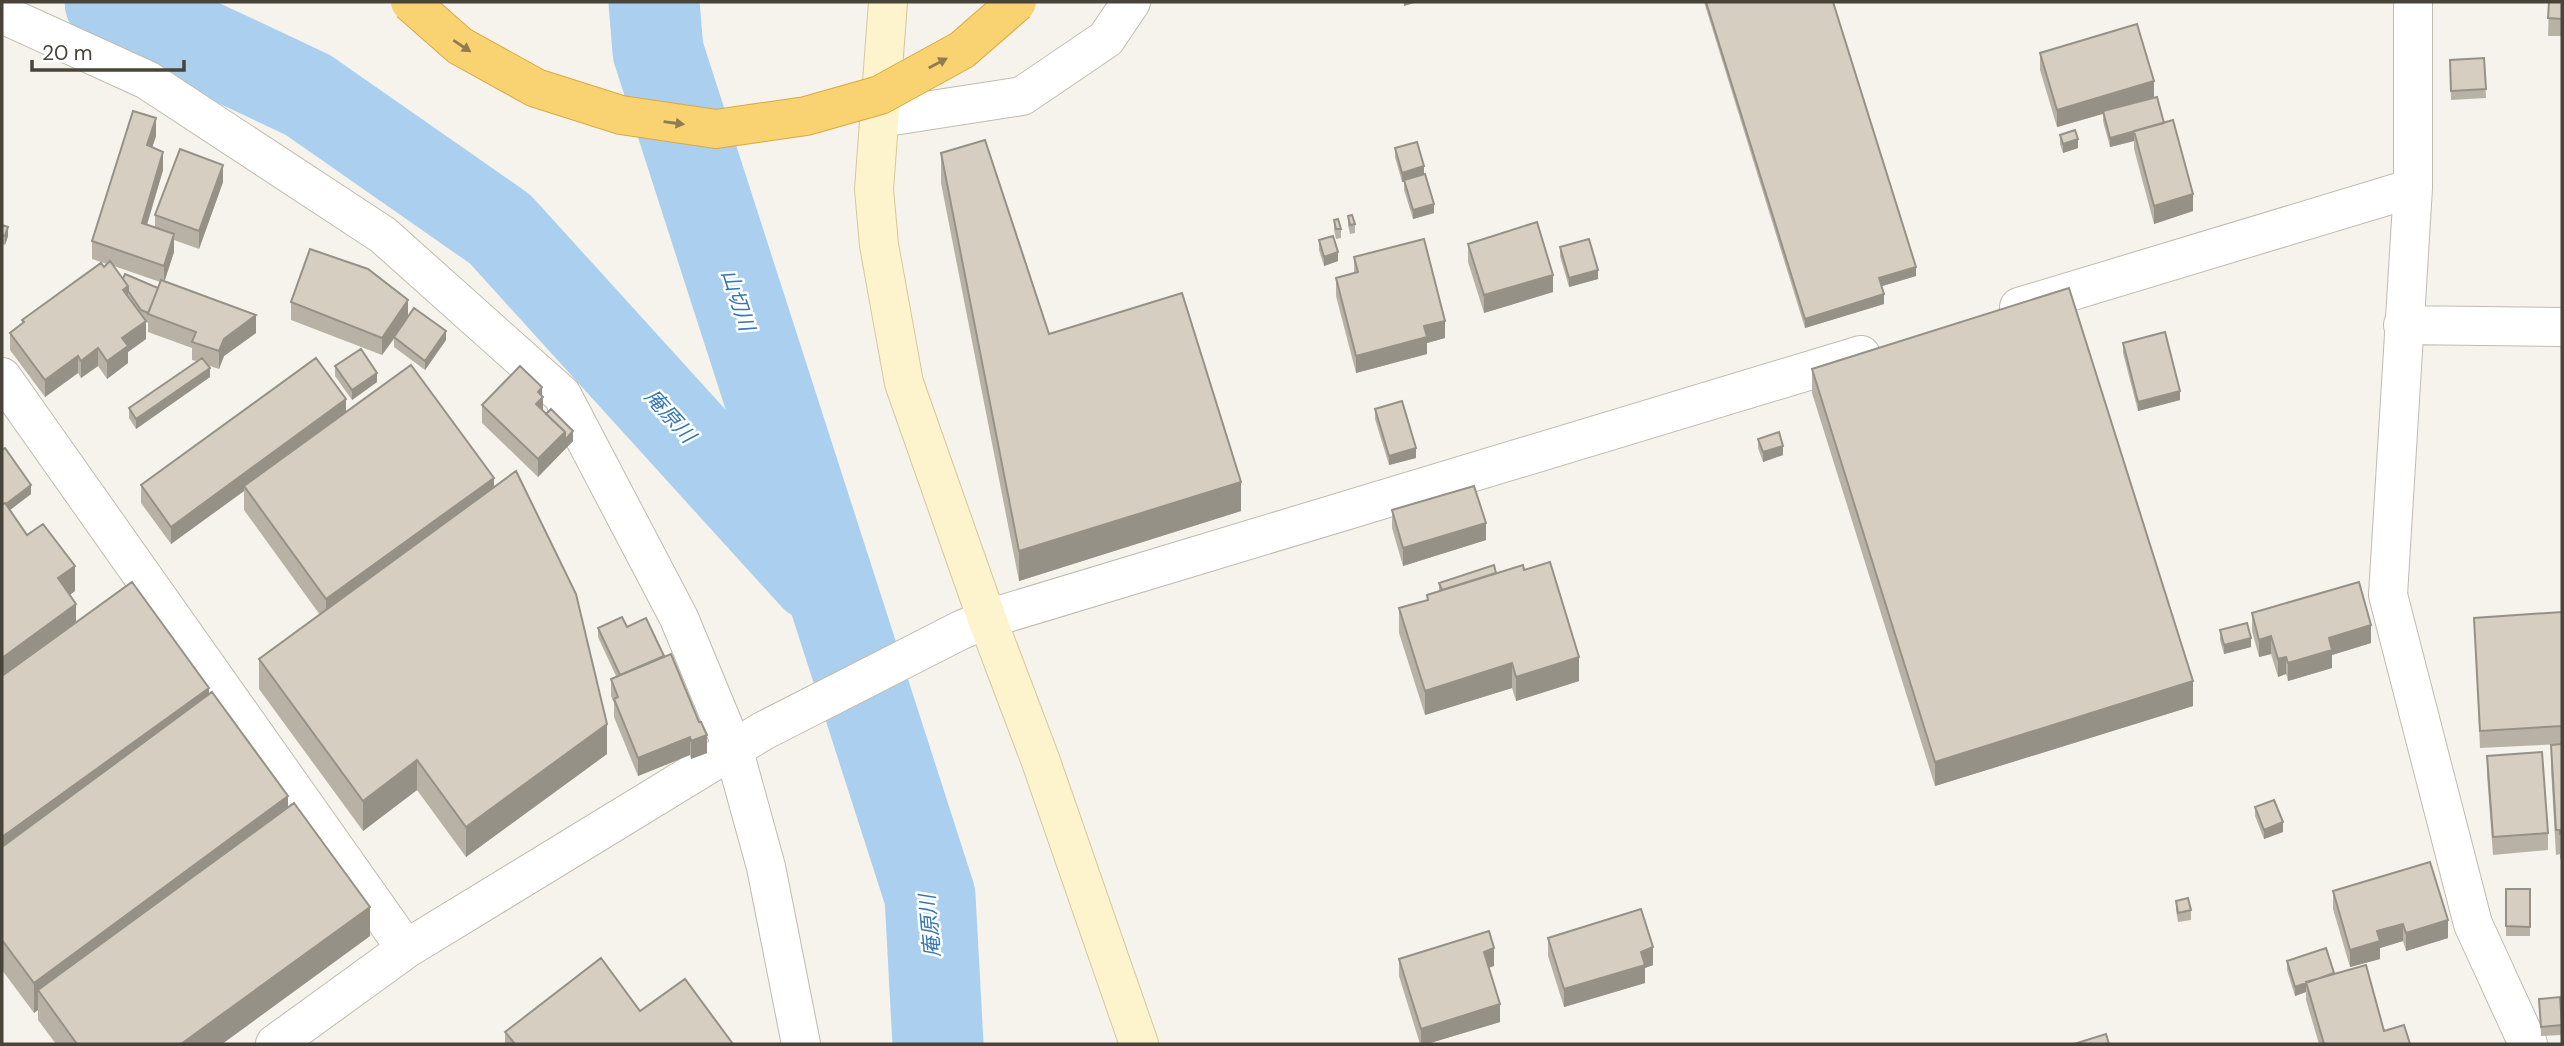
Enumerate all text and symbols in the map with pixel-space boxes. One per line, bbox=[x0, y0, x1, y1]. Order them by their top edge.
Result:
scale bar bbox=[32, 28, 184, 72]
text: 20 m bbox=[42, 39, 93, 67]
one-way arrow bbox=[453, 39, 471, 53]
one-way arrow bbox=[928, 58, 948, 69]
one-way arrow bbox=[663, 118, 685, 129]
water label: 山切川 bbox=[715, 266, 762, 336]
water label: 庵原川 bbox=[639, 383, 703, 450]
water label: 庵原川 bbox=[913, 891, 947, 959]

